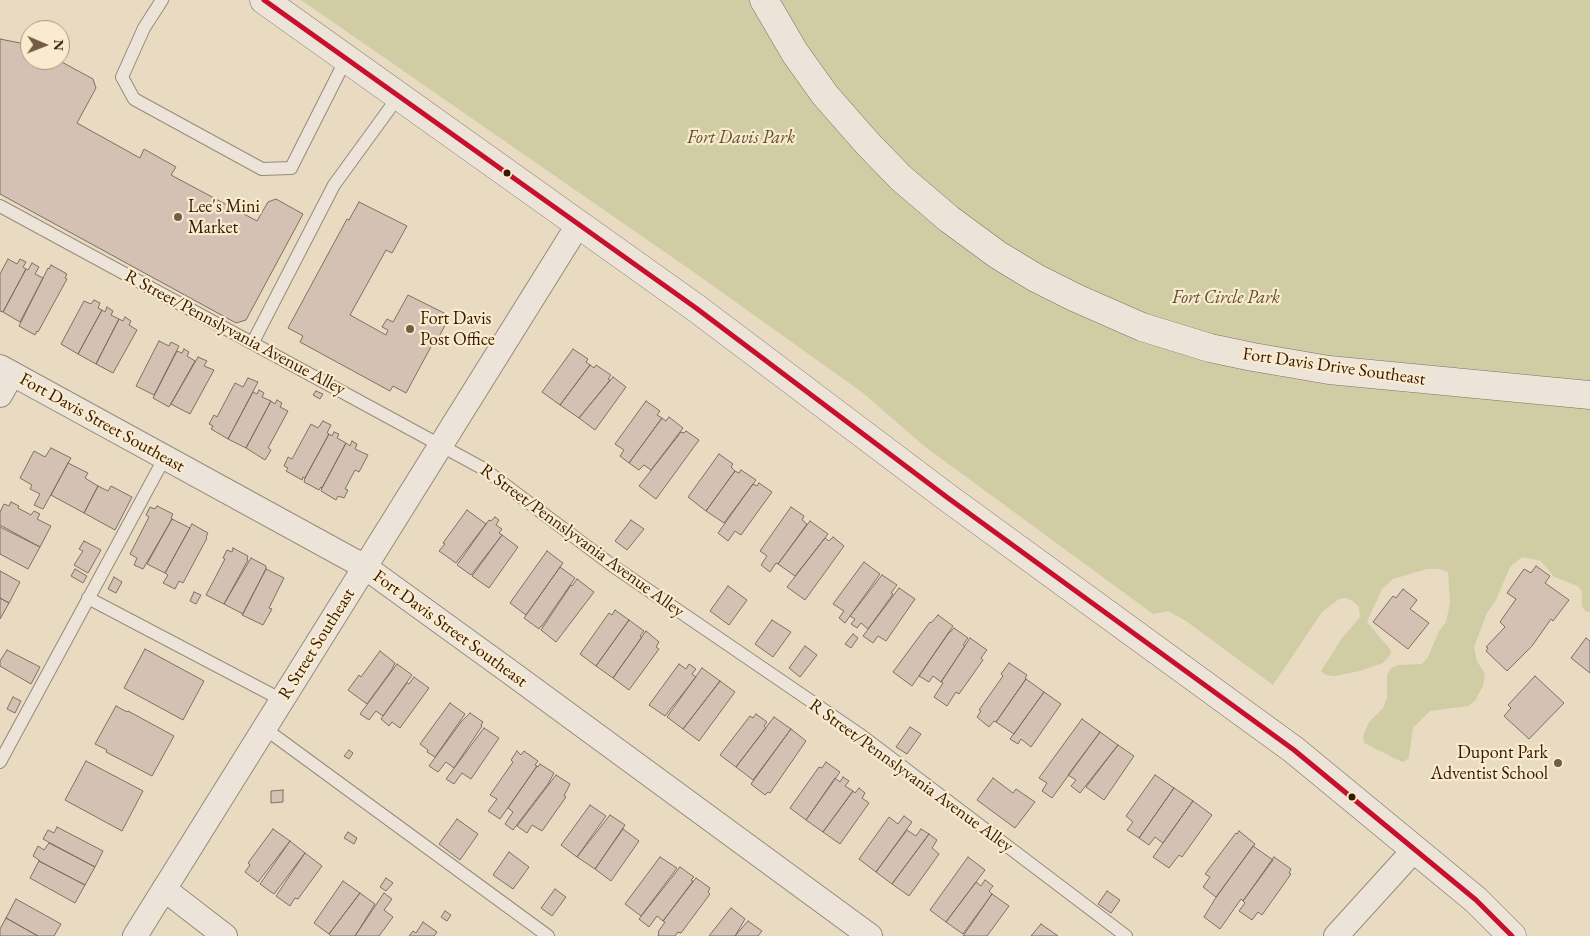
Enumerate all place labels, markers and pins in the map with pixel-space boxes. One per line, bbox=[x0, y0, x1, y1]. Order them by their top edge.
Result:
unlabelled marker bbox=[502, 168, 512, 178]
place label: Lee's Mini Market bbox=[188, 196, 260, 238]
marker: Lee's Mini Market bbox=[172, 211, 184, 223]
place label: Fort Davis Post Office bbox=[420, 308, 495, 350]
marker: Fort Davis Post Office bbox=[404, 323, 416, 335]
place label: Dupont Park Adventist School bbox=[1431, 742, 1548, 784]
marker: Dupont Park Adventist School bbox=[1552, 757, 1564, 769]
unlabelled marker bbox=[1347, 792, 1357, 802]

